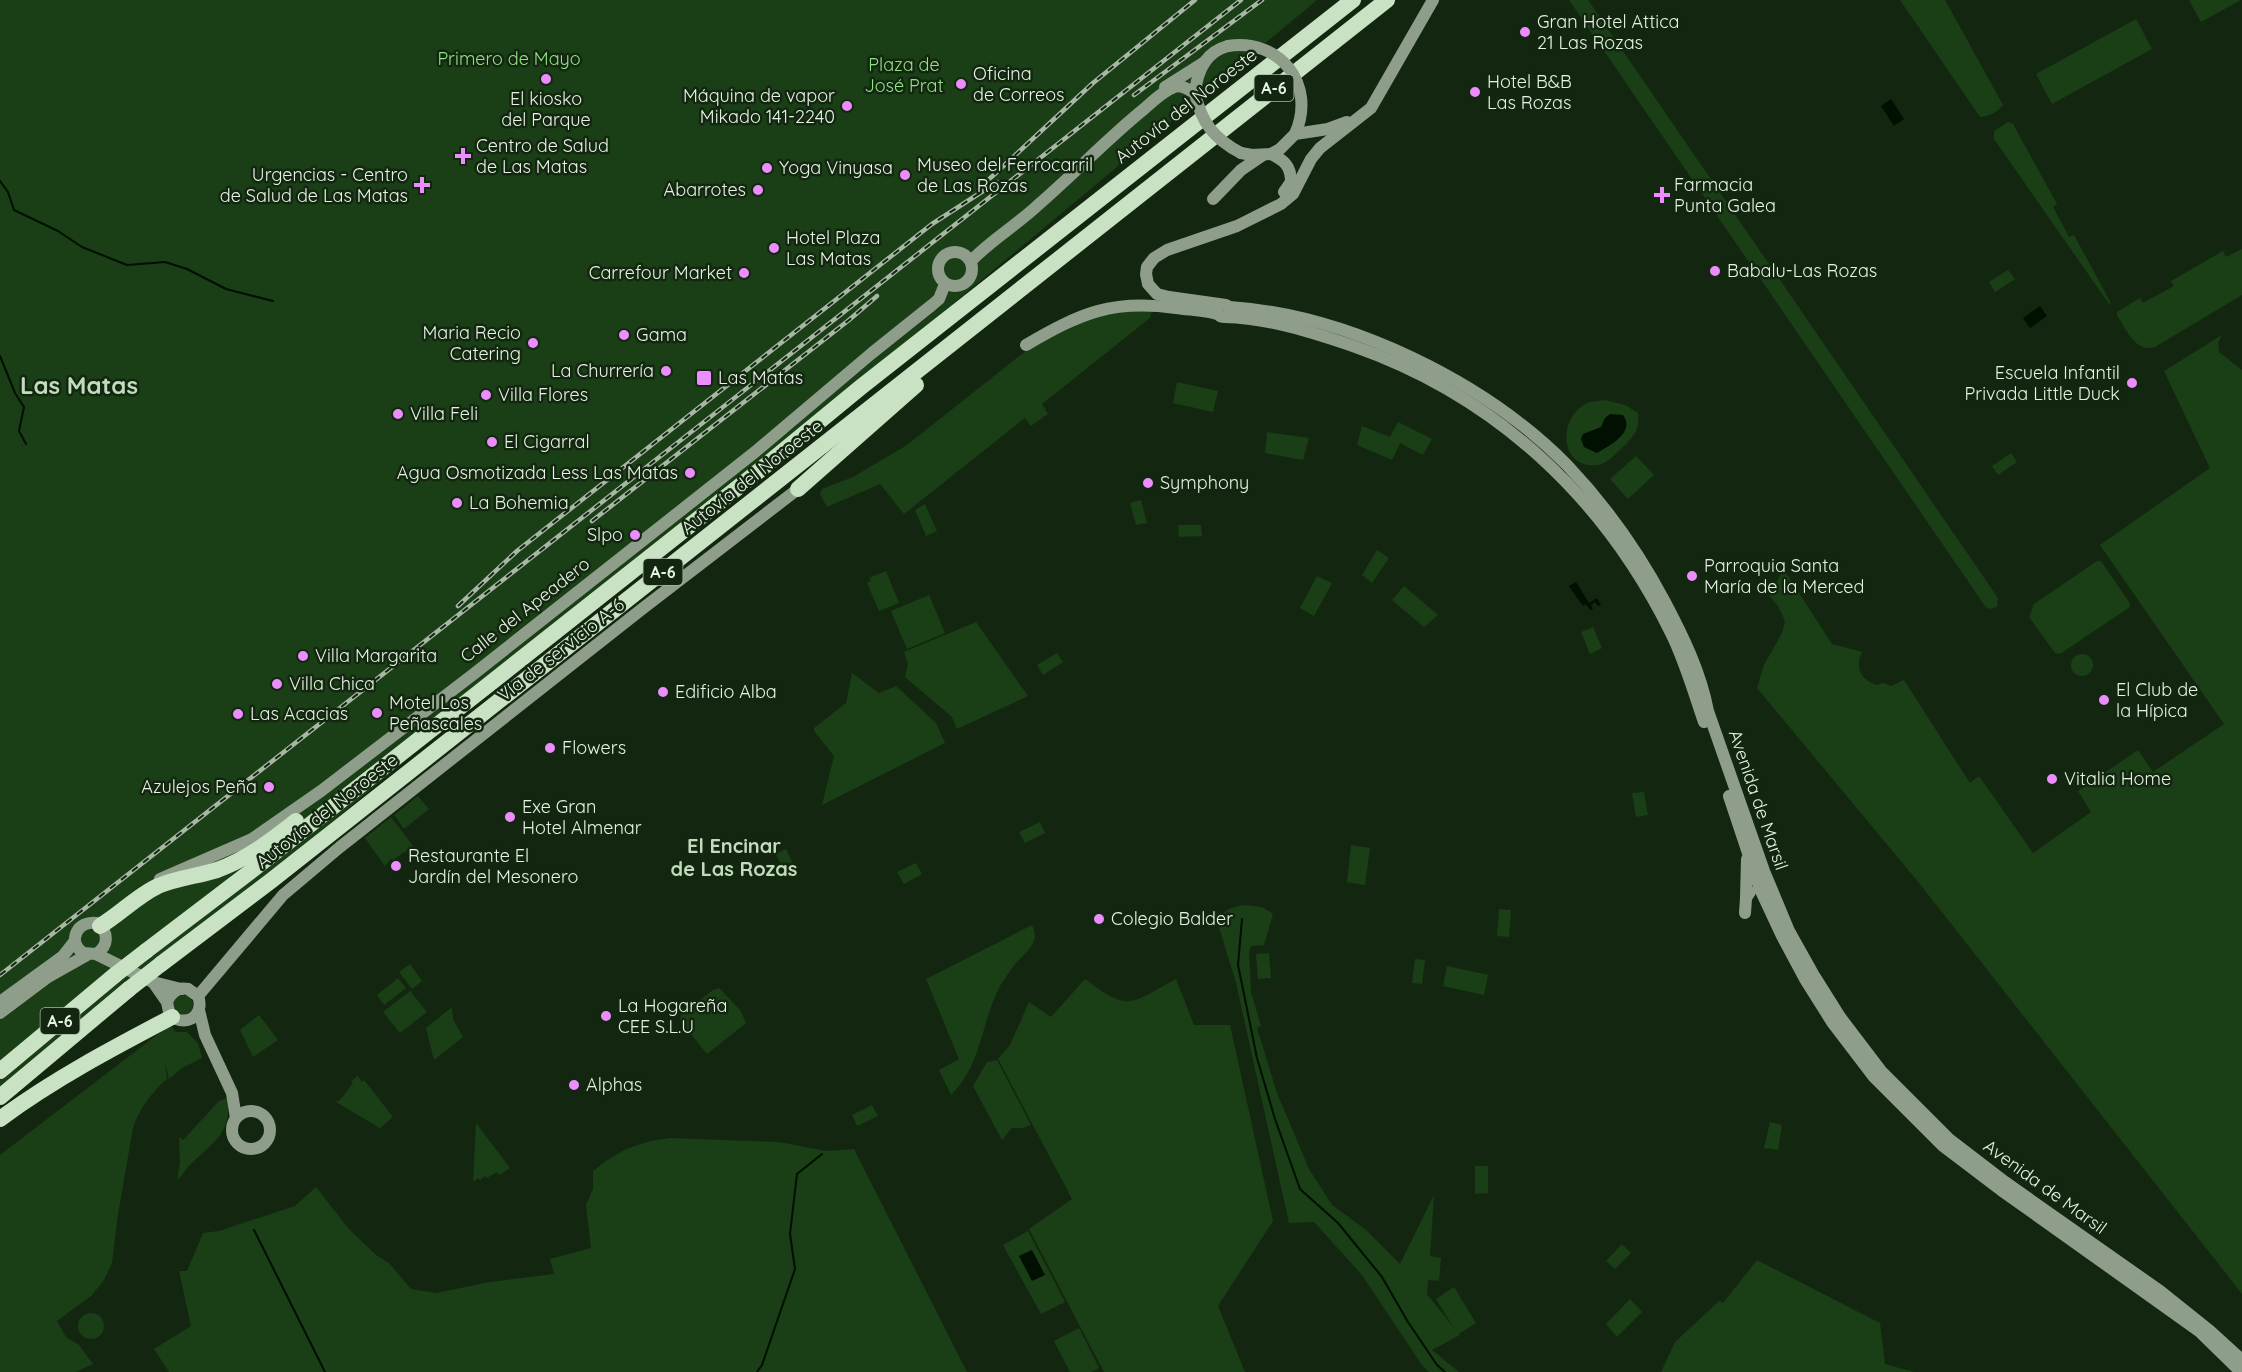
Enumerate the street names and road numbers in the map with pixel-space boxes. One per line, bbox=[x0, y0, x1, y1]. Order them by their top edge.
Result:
street label: Autovía del Noroeste bbox=[1110, 43, 1261, 168]
road number: A-6 bbox=[1254, 75, 1294, 101]
street label: Autovía del Noroeste bbox=[676, 414, 827, 539]
street label: Calle del Apeadero bbox=[455, 552, 594, 667]
road number: A-6 bbox=[644, 559, 682, 585]
street label: Vía de servicio A-6 bbox=[493, 593, 629, 706]
street label: Avenida de Marsil bbox=[1724, 727, 1793, 873]
street label: Autovía del Noroeste bbox=[251, 748, 402, 873]
road number: A-6 bbox=[40, 1008, 80, 1034]
street label: Avenida de Marsil bbox=[1979, 1134, 2111, 1239]

